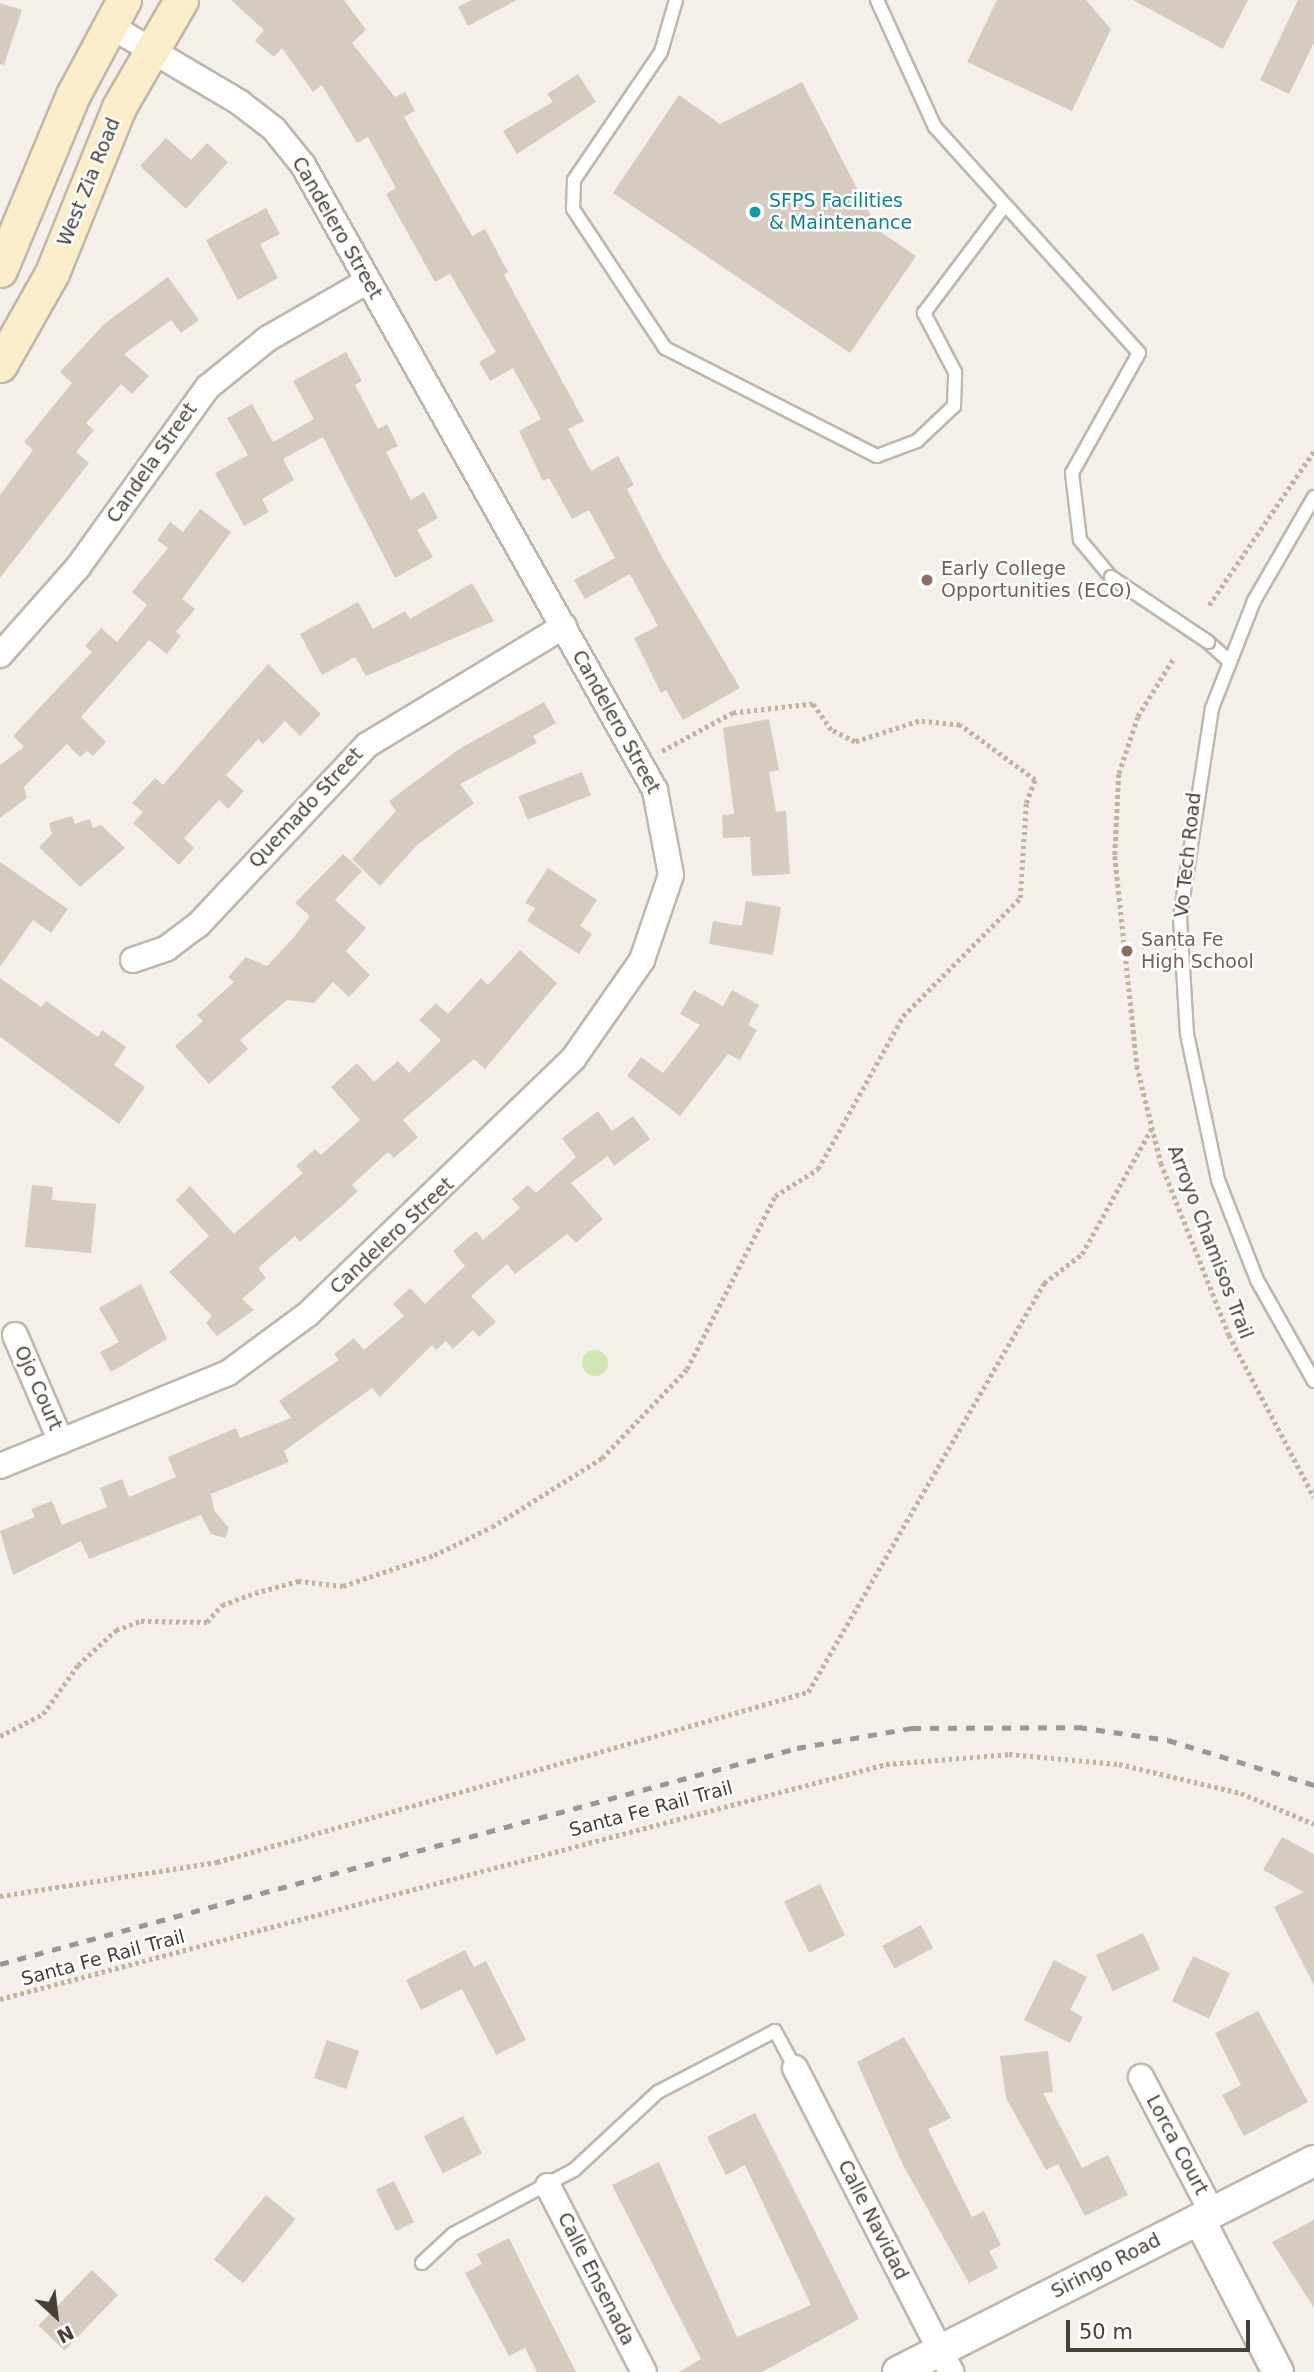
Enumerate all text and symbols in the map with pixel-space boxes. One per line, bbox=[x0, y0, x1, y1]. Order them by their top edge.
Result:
street label: West Zia Road bbox=[53, 114, 125, 250]
street label: Candelero Street bbox=[287, 153, 387, 303]
place label: SFPS Facilities & Maintenance bbox=[769, 190, 912, 234]
marker: SFPS Facilities & Maintenance bbox=[747, 204, 763, 220]
street label: Candela Street bbox=[102, 399, 202, 527]
place label: Early College Opportunities (ECO) bbox=[941, 558, 1132, 602]
marker: Early College Opportunities (ECO) bbox=[919, 572, 935, 588]
street label: Candelero Street bbox=[567, 646, 665, 798]
street label: Quemado Street bbox=[244, 743, 368, 873]
street label: Vo Tech Road bbox=[1170, 791, 1206, 919]
place label: Santa Fe High School bbox=[1141, 929, 1254, 973]
marker: Santa Fe High School bbox=[1119, 943, 1135, 959]
street label: Arroyo Chamisos Trail bbox=[1163, 1142, 1257, 1342]
street label: Candelero Street bbox=[326, 1173, 458, 1299]
street label: Ojo Court bbox=[9, 1342, 67, 1434]
street label: Santa Fe Rail Trail bbox=[567, 1776, 735, 1842]
street label: Santa Fe Rail Trail bbox=[19, 1925, 187, 1991]
street label: Lorca Court bbox=[1141, 2091, 1213, 2199]
street label: Calle Navidad bbox=[833, 2156, 913, 2284]
street label: Calle Ensenada bbox=[553, 2209, 639, 2349]
street label: Siringo Road bbox=[1047, 2229, 1165, 2303]
north arrow bbox=[21, 2281, 91, 2351]
scale bar bbox=[1069, 2306, 1253, 2350]
text: 50 m bbox=[1079, 2320, 1133, 2344]
text: N bbox=[53, 2321, 78, 2348]

